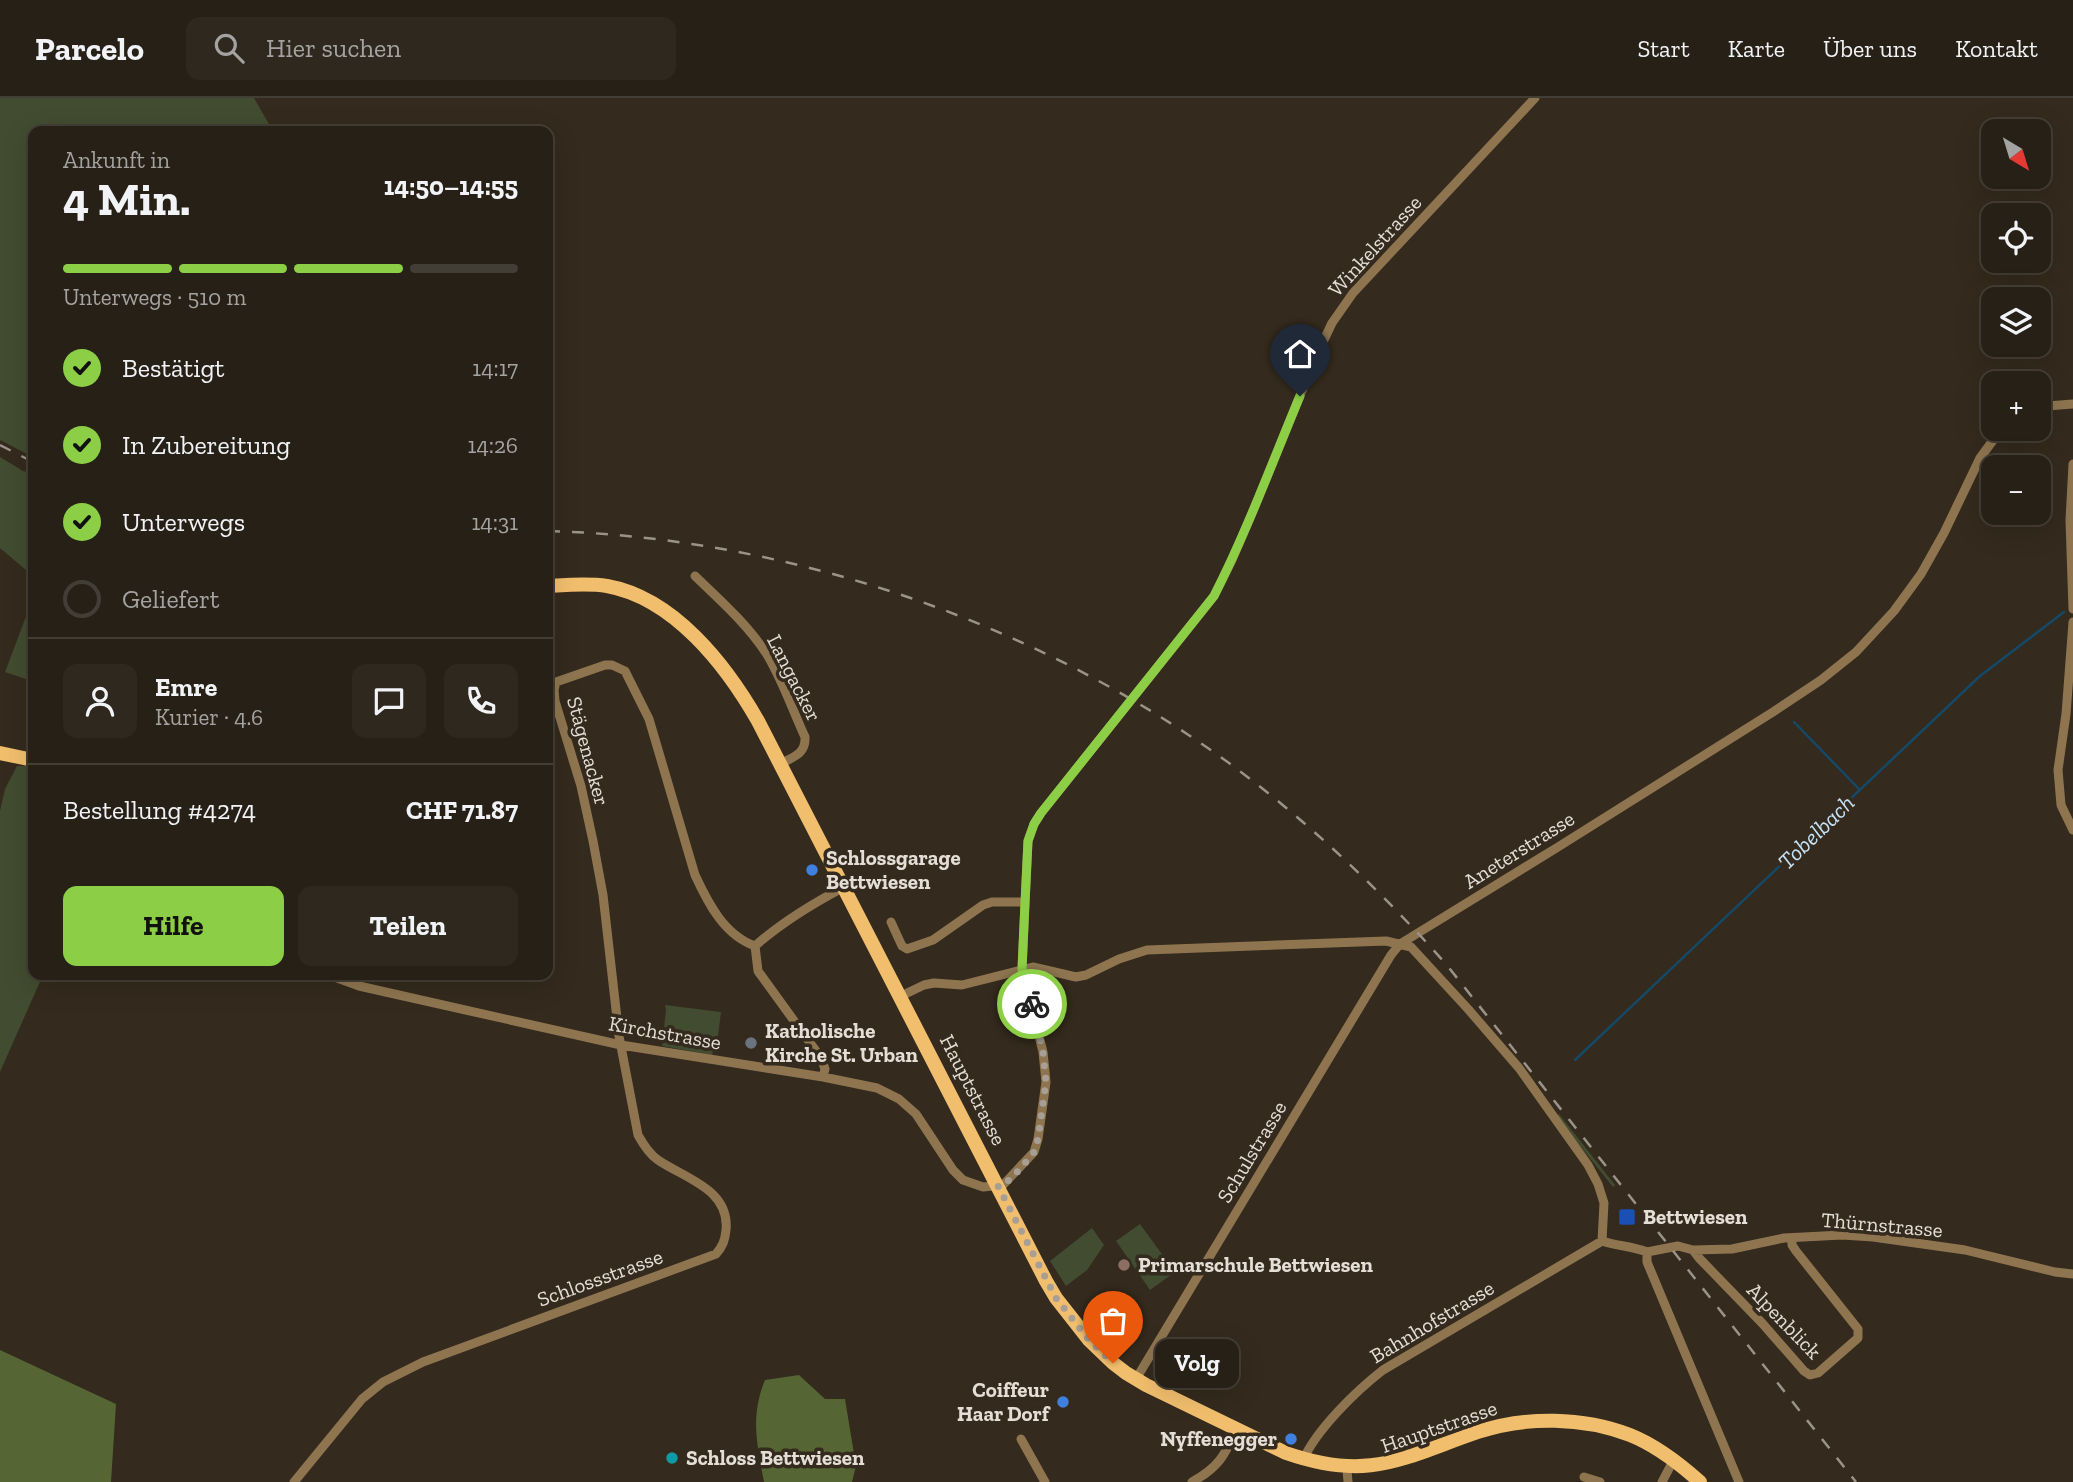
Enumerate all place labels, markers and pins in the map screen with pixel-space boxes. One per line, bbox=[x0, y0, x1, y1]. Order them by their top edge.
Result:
pin bbox=[1270, 324, 1330, 396]
place label: Schlossgarage Bettwiesen bbox=[826, 845, 961, 894]
marker: Schlossgarage Bettwiesen bbox=[804, 862, 820, 878]
place label: Katholische Kirche St. Urban bbox=[765, 1018, 919, 1067]
marker: Katholische Kirche St. Urban bbox=[743, 1035, 759, 1051]
place label: Bettwiesen bbox=[1643, 1204, 1748, 1229]
marker: Bettwiesen bbox=[1617, 1207, 1637, 1227]
place label: Primarschule Bettwiesen bbox=[1138, 1252, 1373, 1277]
marker: Primarschule Bettwiesen bbox=[1116, 1257, 1132, 1273]
pin bbox=[1083, 1291, 1143, 1363]
callout: Volg bbox=[1155, 1338, 1239, 1388]
place label: Coiffeur Haar Dorf bbox=[957, 1377, 1051, 1426]
marker: Coiffeur Haar Dorf bbox=[1055, 1394, 1071, 1410]
place label: Nyffenegger bbox=[1160, 1426, 1277, 1451]
marker: Nyffenegger bbox=[1283, 1431, 1299, 1447]
place label: Schloss Bettwiesen bbox=[686, 1445, 865, 1470]
marker: Schloss Bettwiesen bbox=[664, 1450, 680, 1466]

